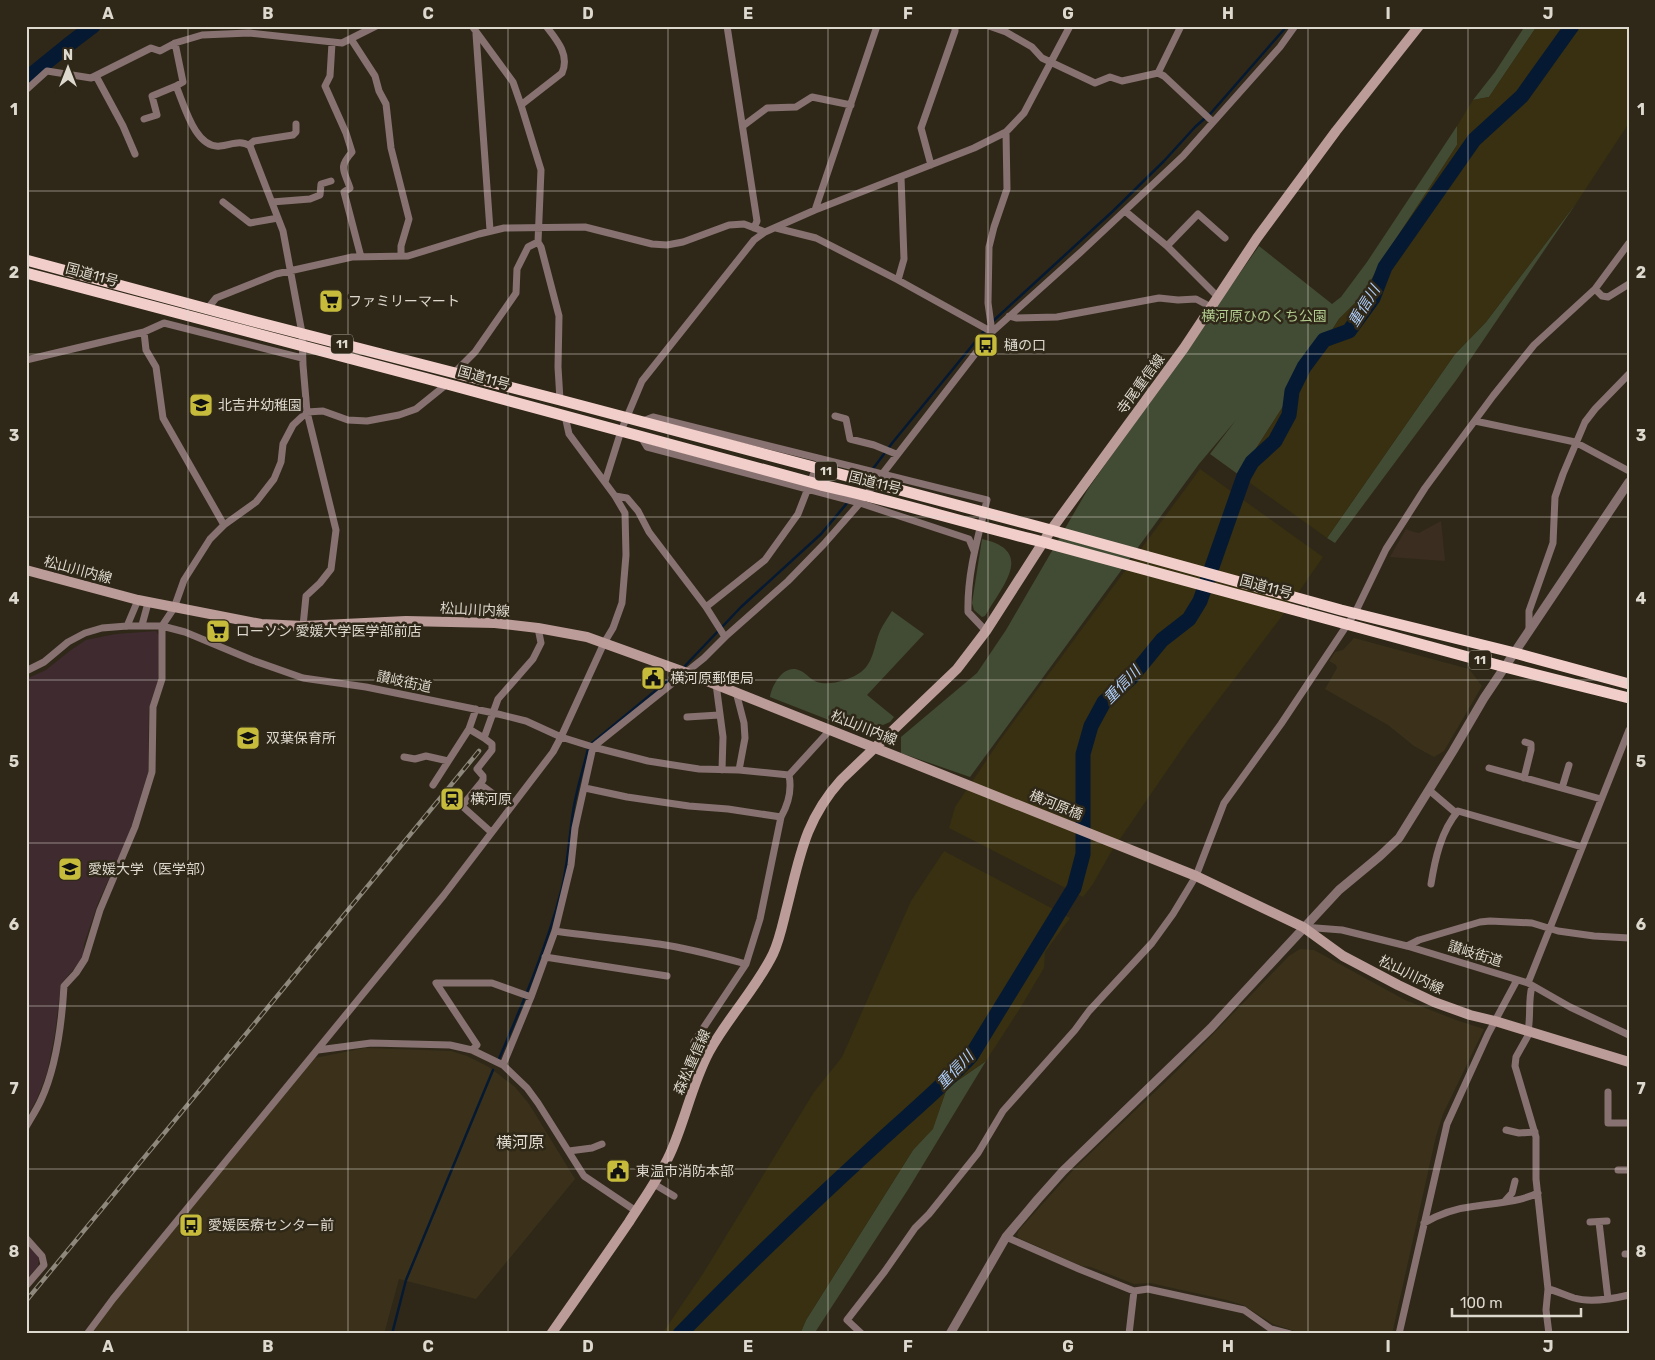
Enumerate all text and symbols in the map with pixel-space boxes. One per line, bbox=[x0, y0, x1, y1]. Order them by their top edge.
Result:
text: A bbox=[102, 4, 114, 23]
text: B bbox=[262, 4, 274, 23]
text: C bbox=[422, 4, 434, 23]
text: D bbox=[582, 4, 594, 23]
text: E bbox=[743, 4, 753, 23]
text: F bbox=[903, 4, 913, 23]
text: G bbox=[1062, 4, 1074, 23]
text: H bbox=[1222, 4, 1234, 23]
text: I bbox=[1385, 4, 1391, 23]
text: J bbox=[1543, 4, 1553, 23]
north arrow bbox=[42, 42, 92, 92]
text: N bbox=[63, 47, 73, 64]
text: 1 bbox=[10, 100, 18, 119]
text: 1 bbox=[1637, 100, 1645, 119]
street label: 国道11号 bbox=[64, 260, 120, 290]
text: 2 bbox=[9, 263, 19, 282]
text: 2 bbox=[1636, 263, 1646, 282]
water label: 重信川 bbox=[1344, 280, 1385, 330]
supermarket icon: ファミリーマート bbox=[318, 288, 344, 314]
place label: ファミリーマート bbox=[348, 293, 460, 310]
park label: 横河原ひのくち公園 bbox=[1201, 308, 1327, 325]
bus stop icon: 樋の口 bbox=[973, 332, 999, 358]
road number: 11 bbox=[331, 334, 353, 354]
place label: 樋の口 bbox=[1004, 337, 1046, 354]
street label: 寺尾重信線 bbox=[1114, 351, 1168, 417]
street label: 国道11号 bbox=[456, 362, 512, 394]
school or university icon: 北吉井幼稚園 bbox=[188, 392, 214, 418]
place label: 北吉井幼稚園 bbox=[218, 397, 302, 414]
text: 3 bbox=[9, 426, 19, 445]
text: 3 bbox=[1636, 426, 1646, 445]
road number: 11 bbox=[815, 462, 837, 481]
street label: 国道11号 bbox=[847, 468, 903, 498]
street label: 松山川内線 bbox=[42, 553, 114, 587]
street label: 国道11号 bbox=[1238, 572, 1294, 602]
text: 4 bbox=[9, 589, 20, 608]
text: 4 bbox=[1636, 589, 1647, 608]
street label: 松山川内線 bbox=[440, 600, 510, 620]
supermarket icon: ローソン 愛媛大学医学部前店 bbox=[205, 618, 231, 644]
place label: ローソン 愛媛大学医学部前店 bbox=[236, 623, 421, 640]
road number: 11 bbox=[1469, 650, 1491, 670]
water label: 重信川 bbox=[1100, 661, 1145, 707]
public building icon: 横河原郵便局 bbox=[640, 665, 666, 691]
street label: 讃岐街道 bbox=[375, 668, 433, 696]
place label: 横河原郵便局 bbox=[670, 670, 754, 687]
street label: 松山川内線 bbox=[828, 707, 900, 749]
school or university icon: 双葉保育所 bbox=[235, 725, 261, 751]
place label: 双葉保育所 bbox=[266, 730, 336, 747]
text: 5 bbox=[9, 752, 19, 771]
text: 5 bbox=[1636, 752, 1646, 771]
station icon: 横河原 bbox=[439, 786, 465, 812]
street label: 横河原橋 bbox=[1027, 787, 1085, 823]
place label: 横河原 bbox=[470, 791, 512, 808]
school or university icon: 愛媛大学（医学部） bbox=[57, 856, 83, 882]
place label: 愛媛大学（医学部） bbox=[88, 861, 214, 878]
text: 6 bbox=[9, 915, 19, 934]
text: 6 bbox=[1636, 915, 1646, 934]
street label: 讃岐街道 bbox=[1446, 938, 1504, 970]
street label: 松山川内線 bbox=[1376, 952, 1446, 998]
street label: 森松重信線 bbox=[670, 1027, 714, 1097]
water label: 重信川 bbox=[933, 1046, 978, 1092]
text: 7 bbox=[9, 1079, 19, 1098]
text: 7 bbox=[1636, 1079, 1646, 1098]
district label: 横河原 bbox=[496, 1133, 544, 1152]
public building icon: 東温市消防本部 bbox=[605, 1158, 631, 1184]
place label: 東温市消防本部 bbox=[636, 1163, 734, 1180]
bus stop icon: 愛媛医療センター前 bbox=[178, 1212, 204, 1238]
place label: 愛媛医療センター前 bbox=[208, 1217, 334, 1234]
text: 8 bbox=[9, 1242, 20, 1261]
text: 8 bbox=[1636, 1242, 1647, 1261]
scale bar bbox=[1452, 1285, 1581, 1317]
text: 100 m bbox=[1460, 1294, 1502, 1312]
text: A bbox=[102, 1337, 114, 1356]
text: B bbox=[262, 1337, 274, 1356]
text: C bbox=[422, 1337, 434, 1356]
text: D bbox=[582, 1337, 594, 1356]
text: E bbox=[743, 1337, 753, 1356]
text: F bbox=[903, 1337, 913, 1356]
text: G bbox=[1062, 1337, 1074, 1356]
text: H bbox=[1222, 1337, 1234, 1356]
text: I bbox=[1385, 1337, 1391, 1356]
text: J bbox=[1543, 1337, 1553, 1356]

